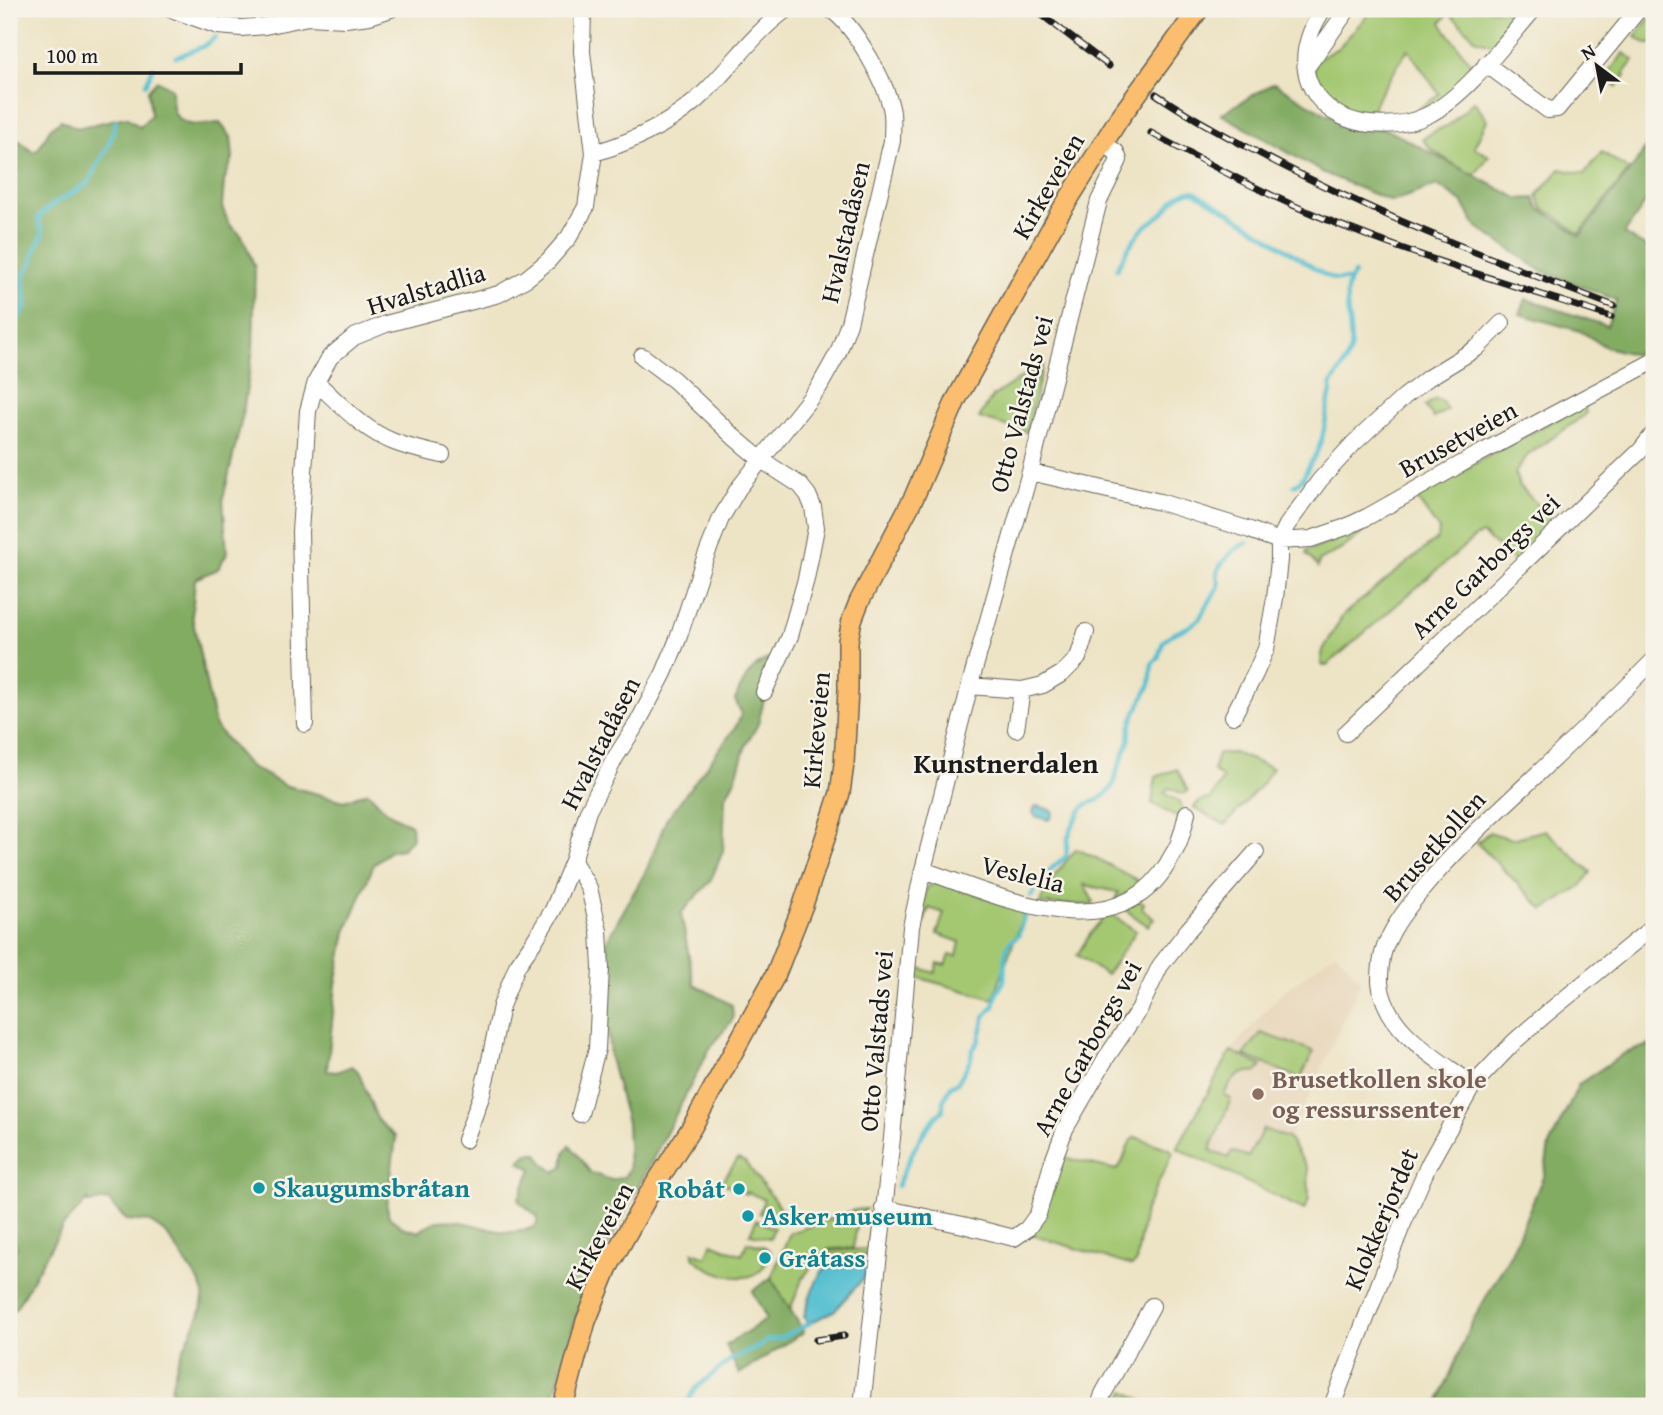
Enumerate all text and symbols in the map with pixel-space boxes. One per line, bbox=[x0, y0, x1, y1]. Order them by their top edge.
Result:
scale bar bbox=[35, 32, 242, 76]
north arrow bbox=[1562, 32, 1632, 102]
text: N bbox=[1575, 36, 1601, 67]
text: 100 m bbox=[46, 40, 98, 71]
street label: Kirkeveien bbox=[1001, 125, 1094, 246]
street label: Hvalstadåsen bbox=[809, 157, 880, 307]
street label: Hvalstadlia bbox=[362, 252, 490, 325]
street label: Otto Valstads vei bbox=[978, 311, 1063, 497]
street label: Brusetveien bbox=[1392, 390, 1524, 487]
street label: Arne Garborgs vei bbox=[1401, 484, 1569, 648]
street label: Hvalstadåsen bbox=[549, 669, 650, 816]
street label: Kirkeveien bbox=[791, 670, 840, 790]
district label: Kunstnerdalen bbox=[913, 742, 1099, 783]
street label: Brusetkollen bbox=[1373, 781, 1495, 910]
street label: Veslelia bbox=[977, 844, 1069, 903]
street label: Otto Valstads vei bbox=[848, 949, 903, 1133]
street label: Arne Garborgs vei bbox=[1022, 953, 1151, 1143]
place label: Brusetkollen skole og ressurssenter bbox=[1272, 1059, 1487, 1128]
marker: Brusetkollen skole og ressurssenter bbox=[1250, 1086, 1266, 1102]
street label: Klokkerjordet bbox=[1333, 1142, 1428, 1296]
place label: Skaugumsbråtan bbox=[273, 1168, 470, 1207]
place label: Robåt bbox=[658, 1169, 725, 1208]
street label: Kirkeveien bbox=[554, 1175, 643, 1297]
marker: Skaugumsbråtan bbox=[251, 1180, 267, 1196]
marker: Robåt bbox=[731, 1181, 747, 1197]
place label: Asker museum bbox=[762, 1196, 934, 1235]
marker: Asker museum bbox=[740, 1208, 756, 1224]
place label: Gråtass bbox=[779, 1238, 866, 1277]
marker: Gråtass bbox=[757, 1250, 773, 1266]

